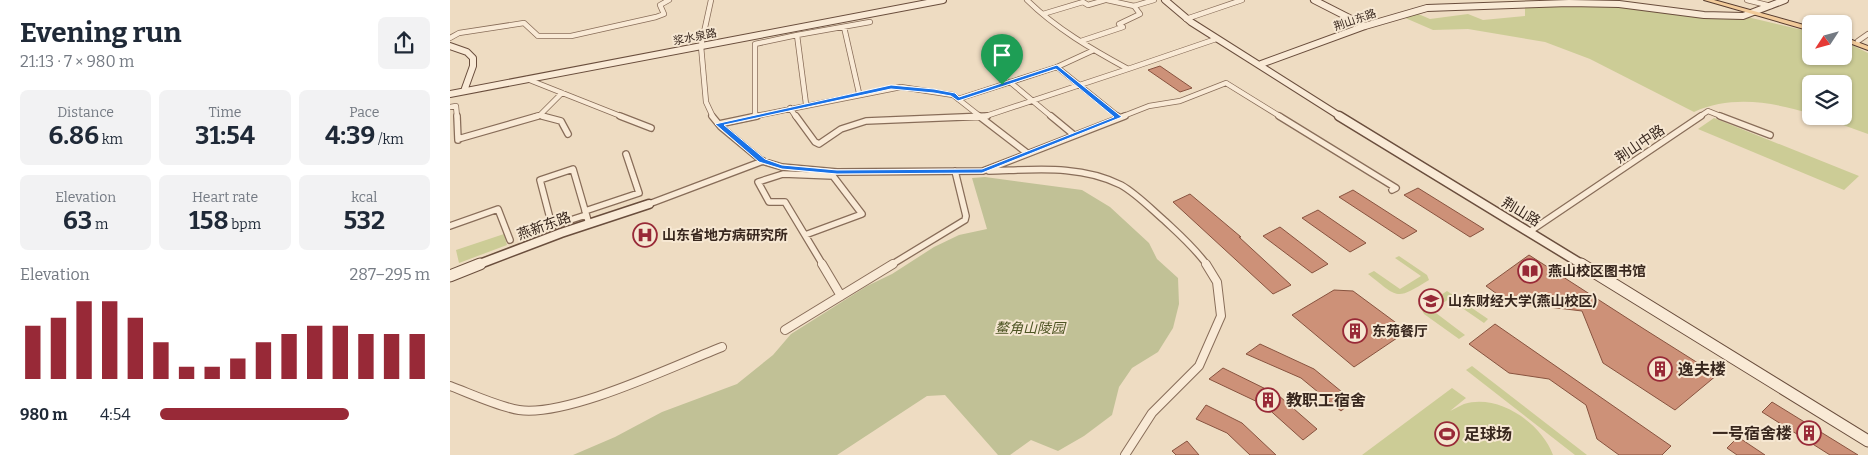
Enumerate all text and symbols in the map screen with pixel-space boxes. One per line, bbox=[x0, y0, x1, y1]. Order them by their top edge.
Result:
street label: 荆山东路 bbox=[1332, 7, 1378, 33]
north arrow bbox=[1802, 15, 1852, 65]
map controls bbox=[1802, 15, 1852, 125]
text: Evening run bbox=[20, 16, 181, 49]
button: share bbox=[378, 17, 430, 69]
street label: 浆水泉路 bbox=[672, 26, 718, 48]
pin bbox=[981, 34, 1023, 85]
icon: arrive bbox=[988, 41, 1016, 69]
text: 21:13 · 7 × 980 m bbox=[20, 52, 134, 71]
button: layers bbox=[1802, 75, 1852, 125]
text: Distance bbox=[57, 104, 114, 121]
text: Time bbox=[208, 104, 242, 121]
text: Pace bbox=[349, 104, 379, 121]
text: 6.86 bbox=[49, 121, 99, 151]
text: 31:54 bbox=[195, 121, 255, 151]
text: 4:39 bbox=[325, 121, 375, 151]
street label: 荆山中路 bbox=[1612, 121, 1668, 167]
text: km bbox=[99, 131, 123, 148]
text: /km bbox=[375, 131, 404, 148]
text: Elevation bbox=[55, 189, 116, 206]
text: Heart rate bbox=[192, 189, 258, 206]
text: kcal bbox=[351, 189, 377, 206]
street label: 荆山路 bbox=[1499, 194, 1543, 230]
text: 63 bbox=[63, 206, 92, 236]
text: 158 bbox=[189, 206, 228, 236]
text: 532 bbox=[344, 206, 385, 236]
street label: 燕新东路 bbox=[515, 208, 573, 244]
text: m bbox=[92, 216, 108, 233]
text: bpm bbox=[228, 216, 261, 233]
hospital icon: 山东省地方病研究所 bbox=[632, 222, 658, 248]
place label: 山东省地方病研究所 bbox=[662, 227, 788, 244]
library icon: 燕山校区图书馆 bbox=[1517, 258, 1543, 284]
place label: 燕山校区图书馆 bbox=[1548, 263, 1646, 280]
text: Elevation bbox=[20, 265, 90, 284]
text: 287–295 m bbox=[350, 265, 430, 284]
school or university icon: 山东财经大学(燕山校区) bbox=[1418, 288, 1444, 314]
place label: 山东财经大学(燕山校区) bbox=[1448, 292, 1597, 310]
building icon: 东苑餐厅 bbox=[1342, 318, 1368, 344]
park label: 鳌角山陵园 bbox=[995, 320, 1067, 337]
place label: 东苑餐厅 bbox=[1372, 323, 1428, 340]
building icon: 逸夫楼 bbox=[1647, 356, 1673, 382]
place label: 逸夫楼 bbox=[1678, 360, 1726, 379]
building icon: 教职工宿舍 bbox=[1255, 387, 1281, 413]
place label: 教职工宿舍 bbox=[1286, 391, 1366, 410]
text: 980 m bbox=[20, 405, 67, 424]
text: 4:54 bbox=[100, 405, 131, 424]
building icon: 一号宿舍楼 bbox=[1796, 420, 1822, 446]
sports icon: 足球场 bbox=[1434, 421, 1460, 447]
place label: 一号宿舍楼 bbox=[1712, 424, 1792, 443]
place label: 足球场 bbox=[1464, 425, 1512, 444]

